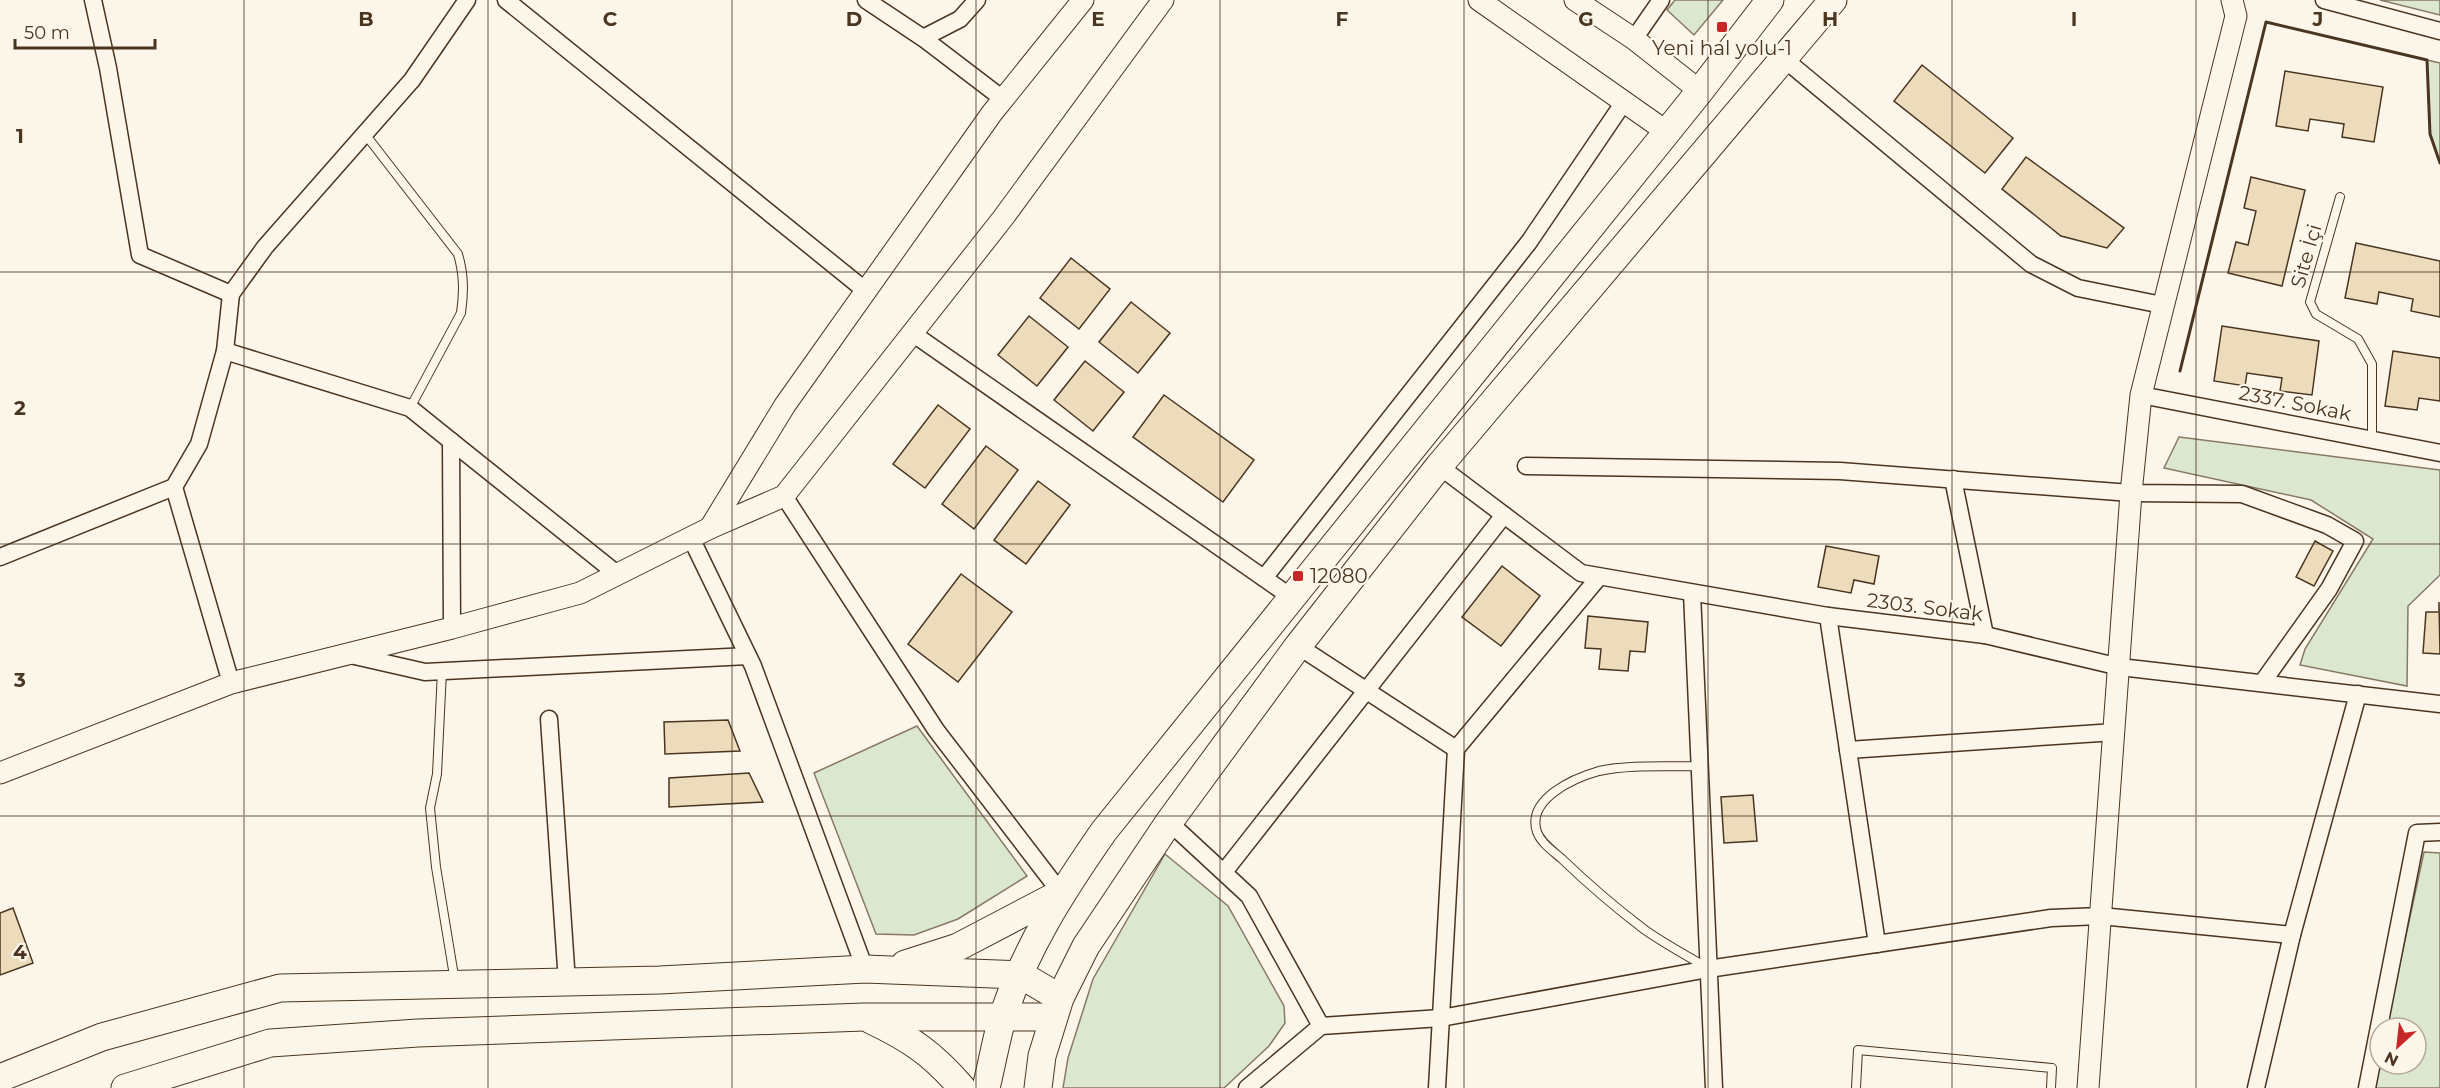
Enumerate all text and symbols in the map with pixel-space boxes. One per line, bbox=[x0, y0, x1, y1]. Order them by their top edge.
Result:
text: B bbox=[358, 7, 374, 31]
text: C bbox=[603, 7, 618, 31]
text: D bbox=[846, 7, 862, 31]
text: E bbox=[1091, 7, 1105, 31]
text: F bbox=[1336, 7, 1349, 31]
text: G bbox=[1578, 7, 1594, 31]
text: H bbox=[1822, 7, 1838, 31]
text: I bbox=[2071, 7, 2077, 31]
text: J bbox=[2312, 7, 2323, 31]
scale bar bbox=[15, 12, 154, 50]
marker: Yeni hal yolu-1 bbox=[1715, 20, 1729, 34]
text: 50 m bbox=[24, 22, 70, 44]
place label: Yeni hal yolu-1 bbox=[1652, 36, 1792, 60]
text: 1 bbox=[16, 124, 24, 148]
street label: Site İçi bbox=[2285, 221, 2327, 291]
street label: 2337. Sokak bbox=[2237, 380, 2353, 426]
text: 2 bbox=[14, 396, 26, 420]
place label: 12080 bbox=[1310, 564, 1368, 588]
marker: 12080 bbox=[1291, 569, 1305, 583]
street label: 2303. Sokak bbox=[1866, 588, 1984, 626]
text: 3 bbox=[13, 668, 26, 692]
text: 4 bbox=[13, 940, 27, 964]
north arrow bbox=[2368, 1016, 2428, 1076]
text: N bbox=[2381, 1048, 2401, 1070]

